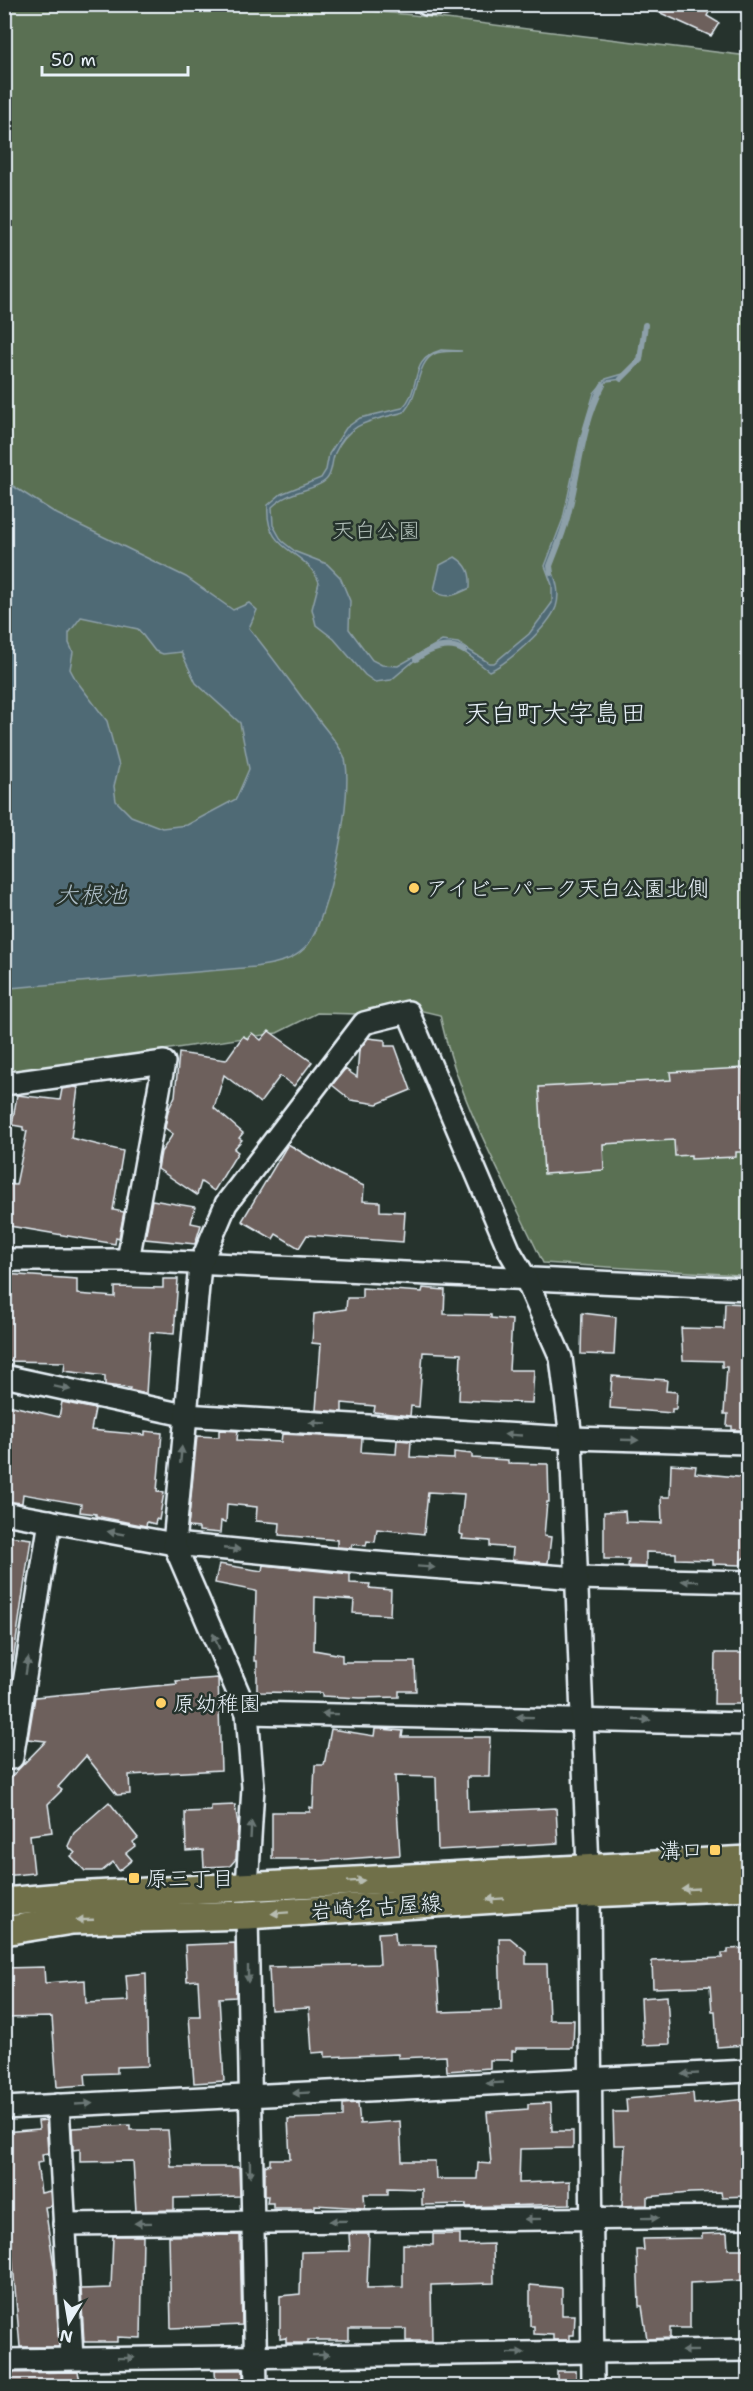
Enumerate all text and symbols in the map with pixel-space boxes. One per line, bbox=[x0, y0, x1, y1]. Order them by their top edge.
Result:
scale bar bbox=[42, 39, 188, 77]
text: 50 m bbox=[51, 48, 96, 72]
park label: 天白公園 bbox=[332, 516, 420, 545]
district label: 天白町大字島田 bbox=[464, 695, 646, 730]
place label: アイビーパーク天白公園北側 bbox=[426, 874, 710, 903]
water label: 大根池 bbox=[55, 879, 128, 911]
marker: アイビーパーク天白公園北側 bbox=[407, 881, 421, 895]
one-way arrow bbox=[52, 1384, 71, 1393]
one-way arrow bbox=[309, 1418, 328, 1428]
one-way arrow bbox=[503, 1430, 522, 1439]
one-way arrow bbox=[620, 1435, 639, 1445]
one-way arrow bbox=[176, 1446, 186, 1465]
one-way arrow bbox=[107, 1528, 126, 1537]
one-way arrow bbox=[223, 1544, 242, 1554]
one-way arrow bbox=[417, 1562, 436, 1571]
one-way arrow bbox=[681, 1576, 700, 1586]
one-way arrow bbox=[211, 1632, 221, 1650]
one-way arrow bbox=[23, 1657, 32, 1676]
place label: 原幼稚園 bbox=[173, 1689, 261, 1718]
marker: 原幼稚園 bbox=[154, 1696, 168, 1710]
one-way arrow bbox=[320, 1710, 339, 1719]
one-way arrow bbox=[515, 1713, 534, 1722]
one-way arrow bbox=[632, 1716, 651, 1725]
one-way arrow bbox=[246, 1820, 255, 1839]
place label: 溝口 bbox=[659, 1836, 703, 1865]
marker: 溝口 bbox=[708, 1843, 722, 1857]
place label: 原三丁目 bbox=[146, 1864, 234, 1893]
marker: 原三丁目 bbox=[127, 1871, 141, 1885]
one-way arrow bbox=[347, 1876, 366, 1886]
one-way arrow bbox=[681, 1884, 700, 1893]
street label: 岩崎名古屋線 bbox=[309, 1888, 443, 1926]
one-way arrow bbox=[486, 1895, 505, 1904]
one-way arrow bbox=[270, 1908, 289, 1918]
one-way arrow bbox=[75, 1915, 94, 1924]
one-way arrow bbox=[243, 1964, 253, 1983]
one-way arrow bbox=[681, 2069, 700, 2078]
one-way arrow bbox=[486, 2079, 505, 2088]
one-way arrow bbox=[291, 2089, 310, 2098]
one-way arrow bbox=[74, 2099, 93, 2108]
one-way arrow bbox=[246, 2159, 255, 2178]
one-way arrow bbox=[640, 2213, 659, 2223]
one-way arrow bbox=[524, 2214, 543, 2224]
one-way arrow bbox=[329, 2216, 348, 2226]
one-way arrow bbox=[134, 2218, 153, 2228]
north arrow bbox=[39, 2292, 99, 2352]
text: N bbox=[58, 2325, 74, 2348]
one-way arrow bbox=[681, 2346, 700, 2355]
one-way arrow bbox=[506, 2348, 525, 2358]
one-way arrow bbox=[311, 2350, 330, 2360]
one-way arrow bbox=[116, 2353, 135, 2362]

